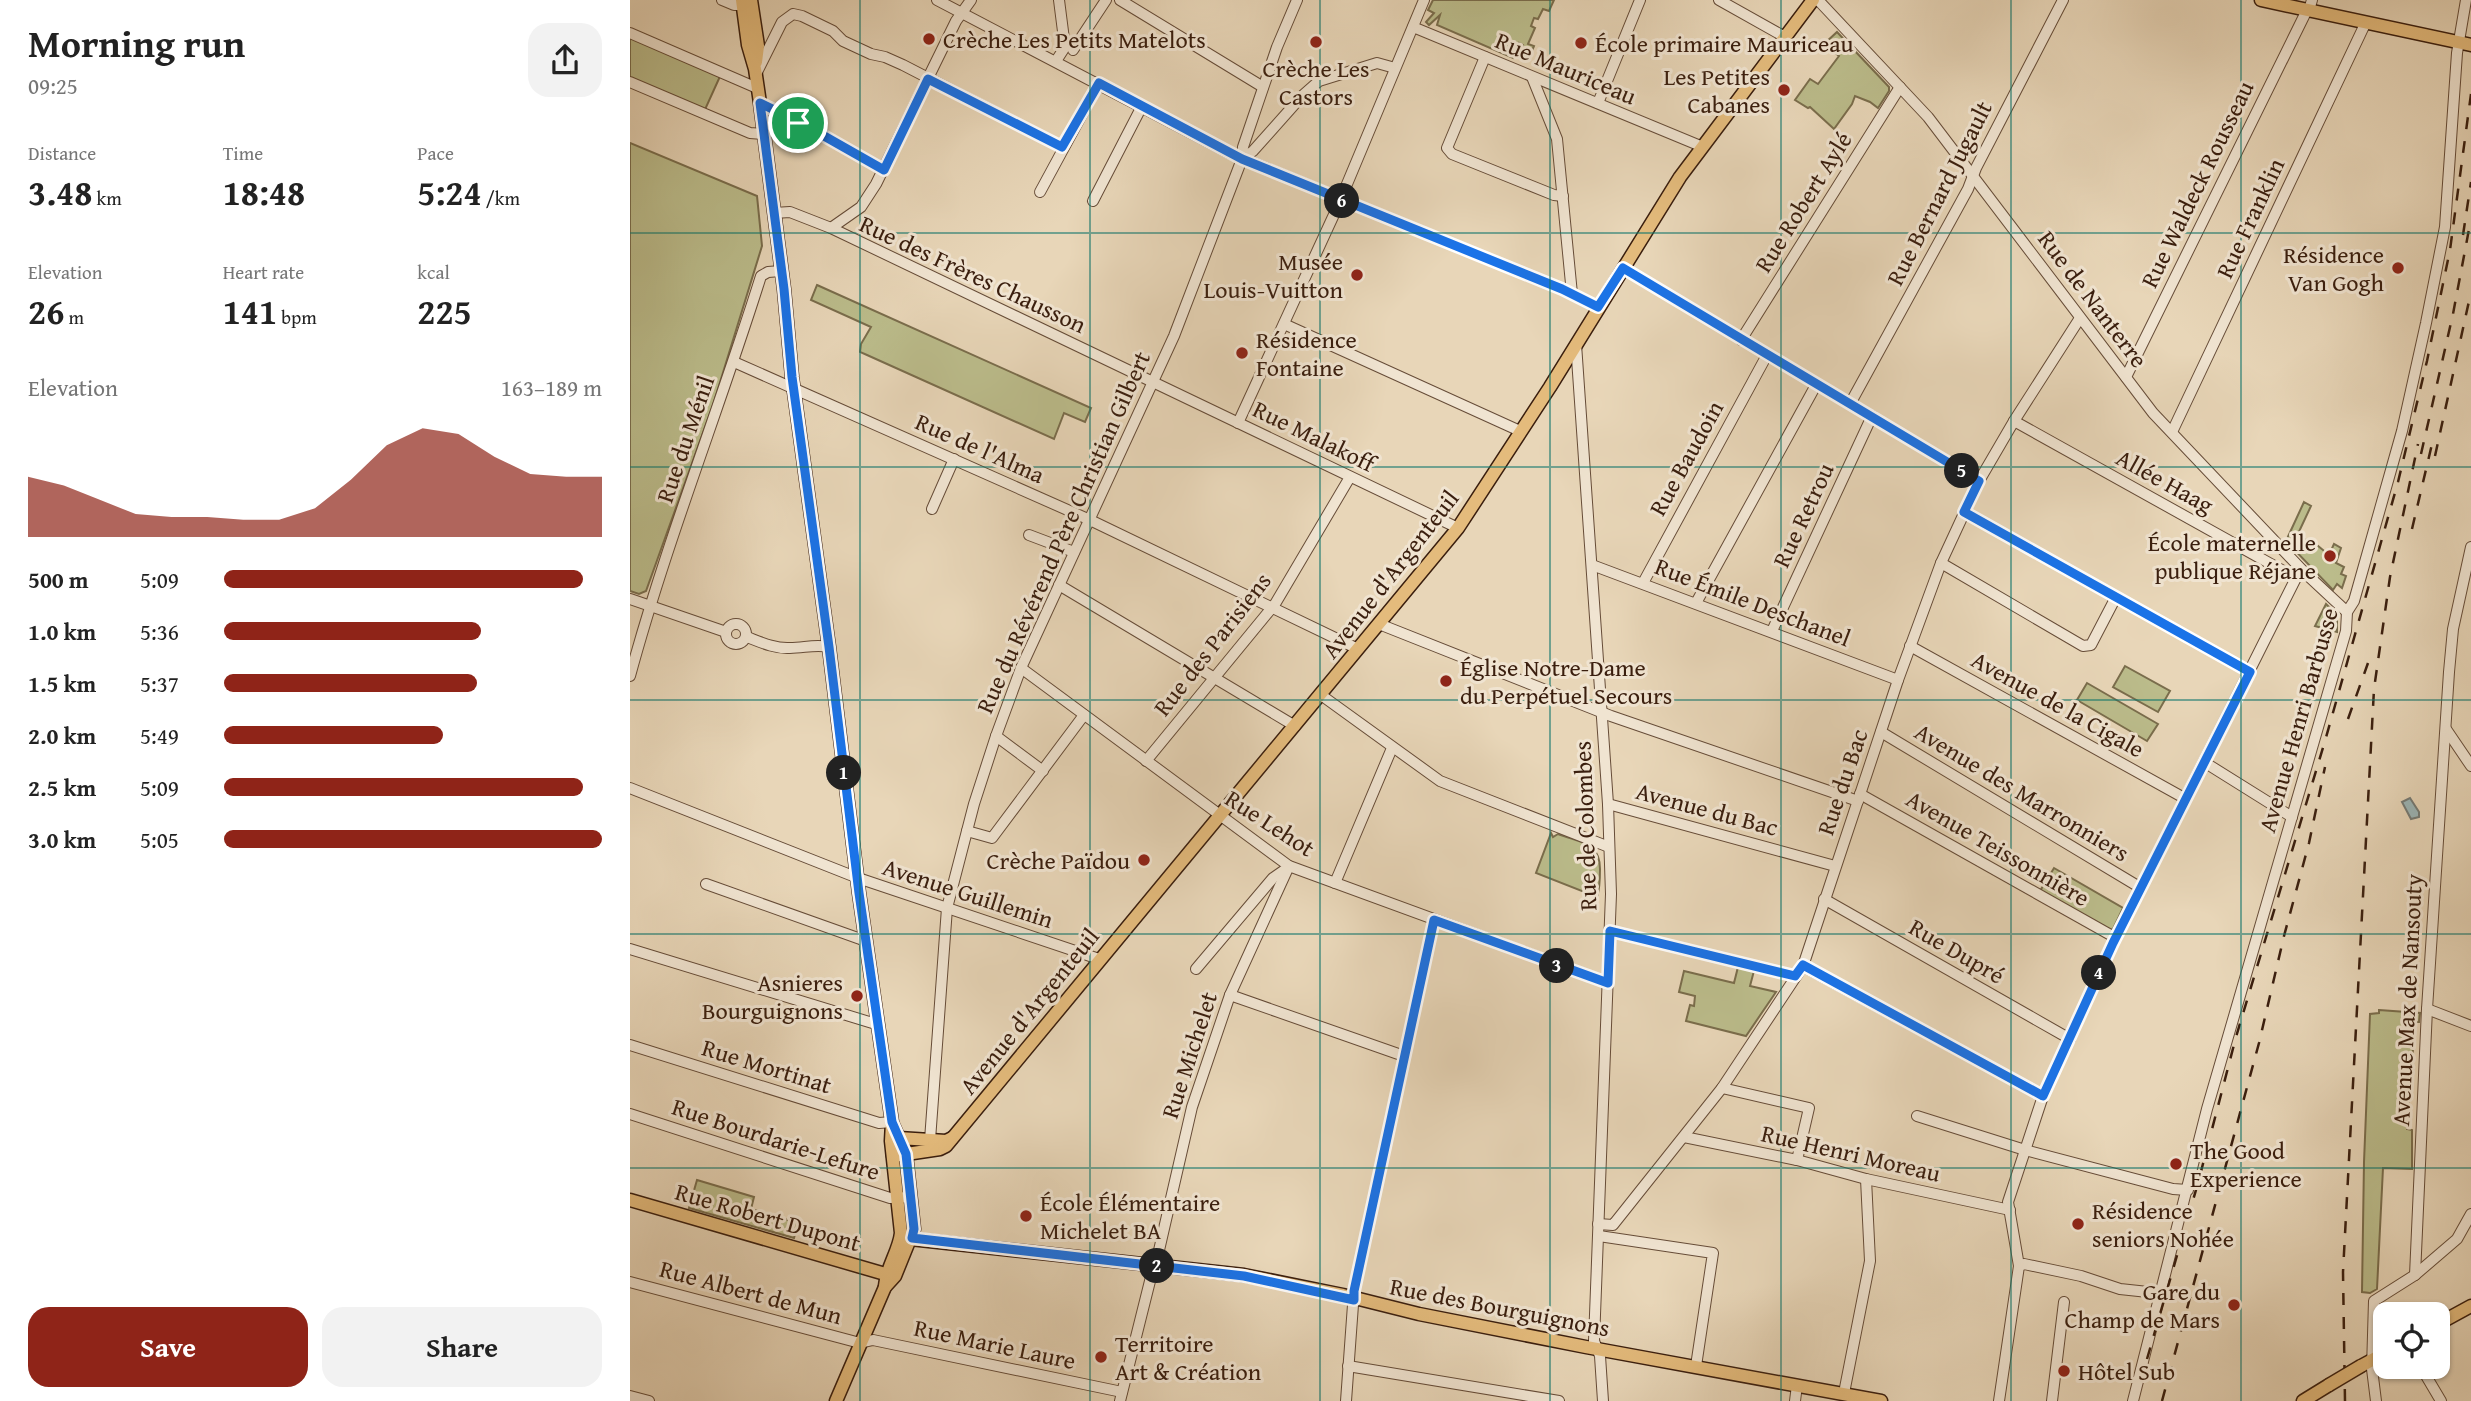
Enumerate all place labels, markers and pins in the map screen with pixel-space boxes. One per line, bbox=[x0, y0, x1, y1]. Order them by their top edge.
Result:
place label: Crèche Les Petits Matelots bbox=[943, 22, 1206, 57]
place label: École primaire Mauriceau bbox=[1595, 26, 1854, 61]
marker: Crèche Les Petits Matelots bbox=[921, 31, 937, 47]
marker: Crèche Les Castors bbox=[1308, 34, 1324, 50]
marker: École primaire Mauriceau bbox=[1573, 35, 1589, 51]
place label: Crèche Les Castors bbox=[1263, 51, 1369, 114]
place label: Les Petites Cabanes bbox=[1664, 59, 1770, 122]
marker: Les Petites Cabanes bbox=[1776, 82, 1792, 98]
pin bbox=[768, 93, 828, 153]
pin: 6 bbox=[1324, 184, 1360, 218]
place label: Résidence Van Gogh bbox=[2283, 237, 2385, 300]
place label: Musée Louis-Vuitton bbox=[1203, 244, 1344, 307]
marker: Résidence Van Gogh bbox=[2390, 260, 2406, 276]
marker: Musée Louis-Vuitton bbox=[1349, 267, 1365, 283]
place label: Résidence Fontaine bbox=[1256, 322, 1357, 385]
marker: Résidence Fontaine bbox=[1234, 345, 1250, 361]
pin: 5 bbox=[1944, 454, 1980, 489]
place label: École maternelle publique Réjane bbox=[2148, 525, 2316, 588]
marker: École maternelle publique Réjane bbox=[2322, 548, 2338, 564]
place label: Église Notre-Dame du Perpétuel Secours bbox=[1460, 650, 1672, 713]
marker: Église Notre-Dame du Perpétuel Secours bbox=[1438, 673, 1454, 689]
pin: 1 bbox=[826, 756, 862, 790]
place label: Crèche Païdou bbox=[986, 843, 1130, 878]
marker: Crèche Païdou bbox=[1136, 852, 1152, 868]
pin: 3 bbox=[1539, 948, 1574, 984]
pin: 4 bbox=[2082, 956, 2116, 990]
place label: Asnieres Bourguignons bbox=[702, 965, 843, 1028]
marker: Asnieres Bourguignons bbox=[849, 988, 865, 1004]
place label: The Good Experience bbox=[2190, 1133, 2302, 1196]
marker: The Good Experience bbox=[2168, 1156, 2184, 1172]
place label: École Élémentaire Michelet BA bbox=[1040, 1185, 1220, 1248]
place label: Résidence seniors Nohée bbox=[2092, 1193, 2234, 1256]
marker: École Élémentaire Michelet BA bbox=[1018, 1208, 1034, 1224]
marker: Résidence seniors Nohée bbox=[2070, 1216, 2086, 1232]
pin: 2 bbox=[1140, 1248, 1174, 1284]
place label: Gare du Champ de Mars bbox=[2065, 1274, 2220, 1337]
marker: Gare du Champ de Mars bbox=[2226, 1297, 2242, 1313]
place label: Territoire Art & Création bbox=[1115, 1326, 1262, 1389]
marker: Territoire Art & Création bbox=[1093, 1349, 1109, 1365]
place label: Hôtel Sub bbox=[2078, 1354, 2175, 1389]
marker: Hôtel Sub bbox=[2056, 1363, 2072, 1379]

